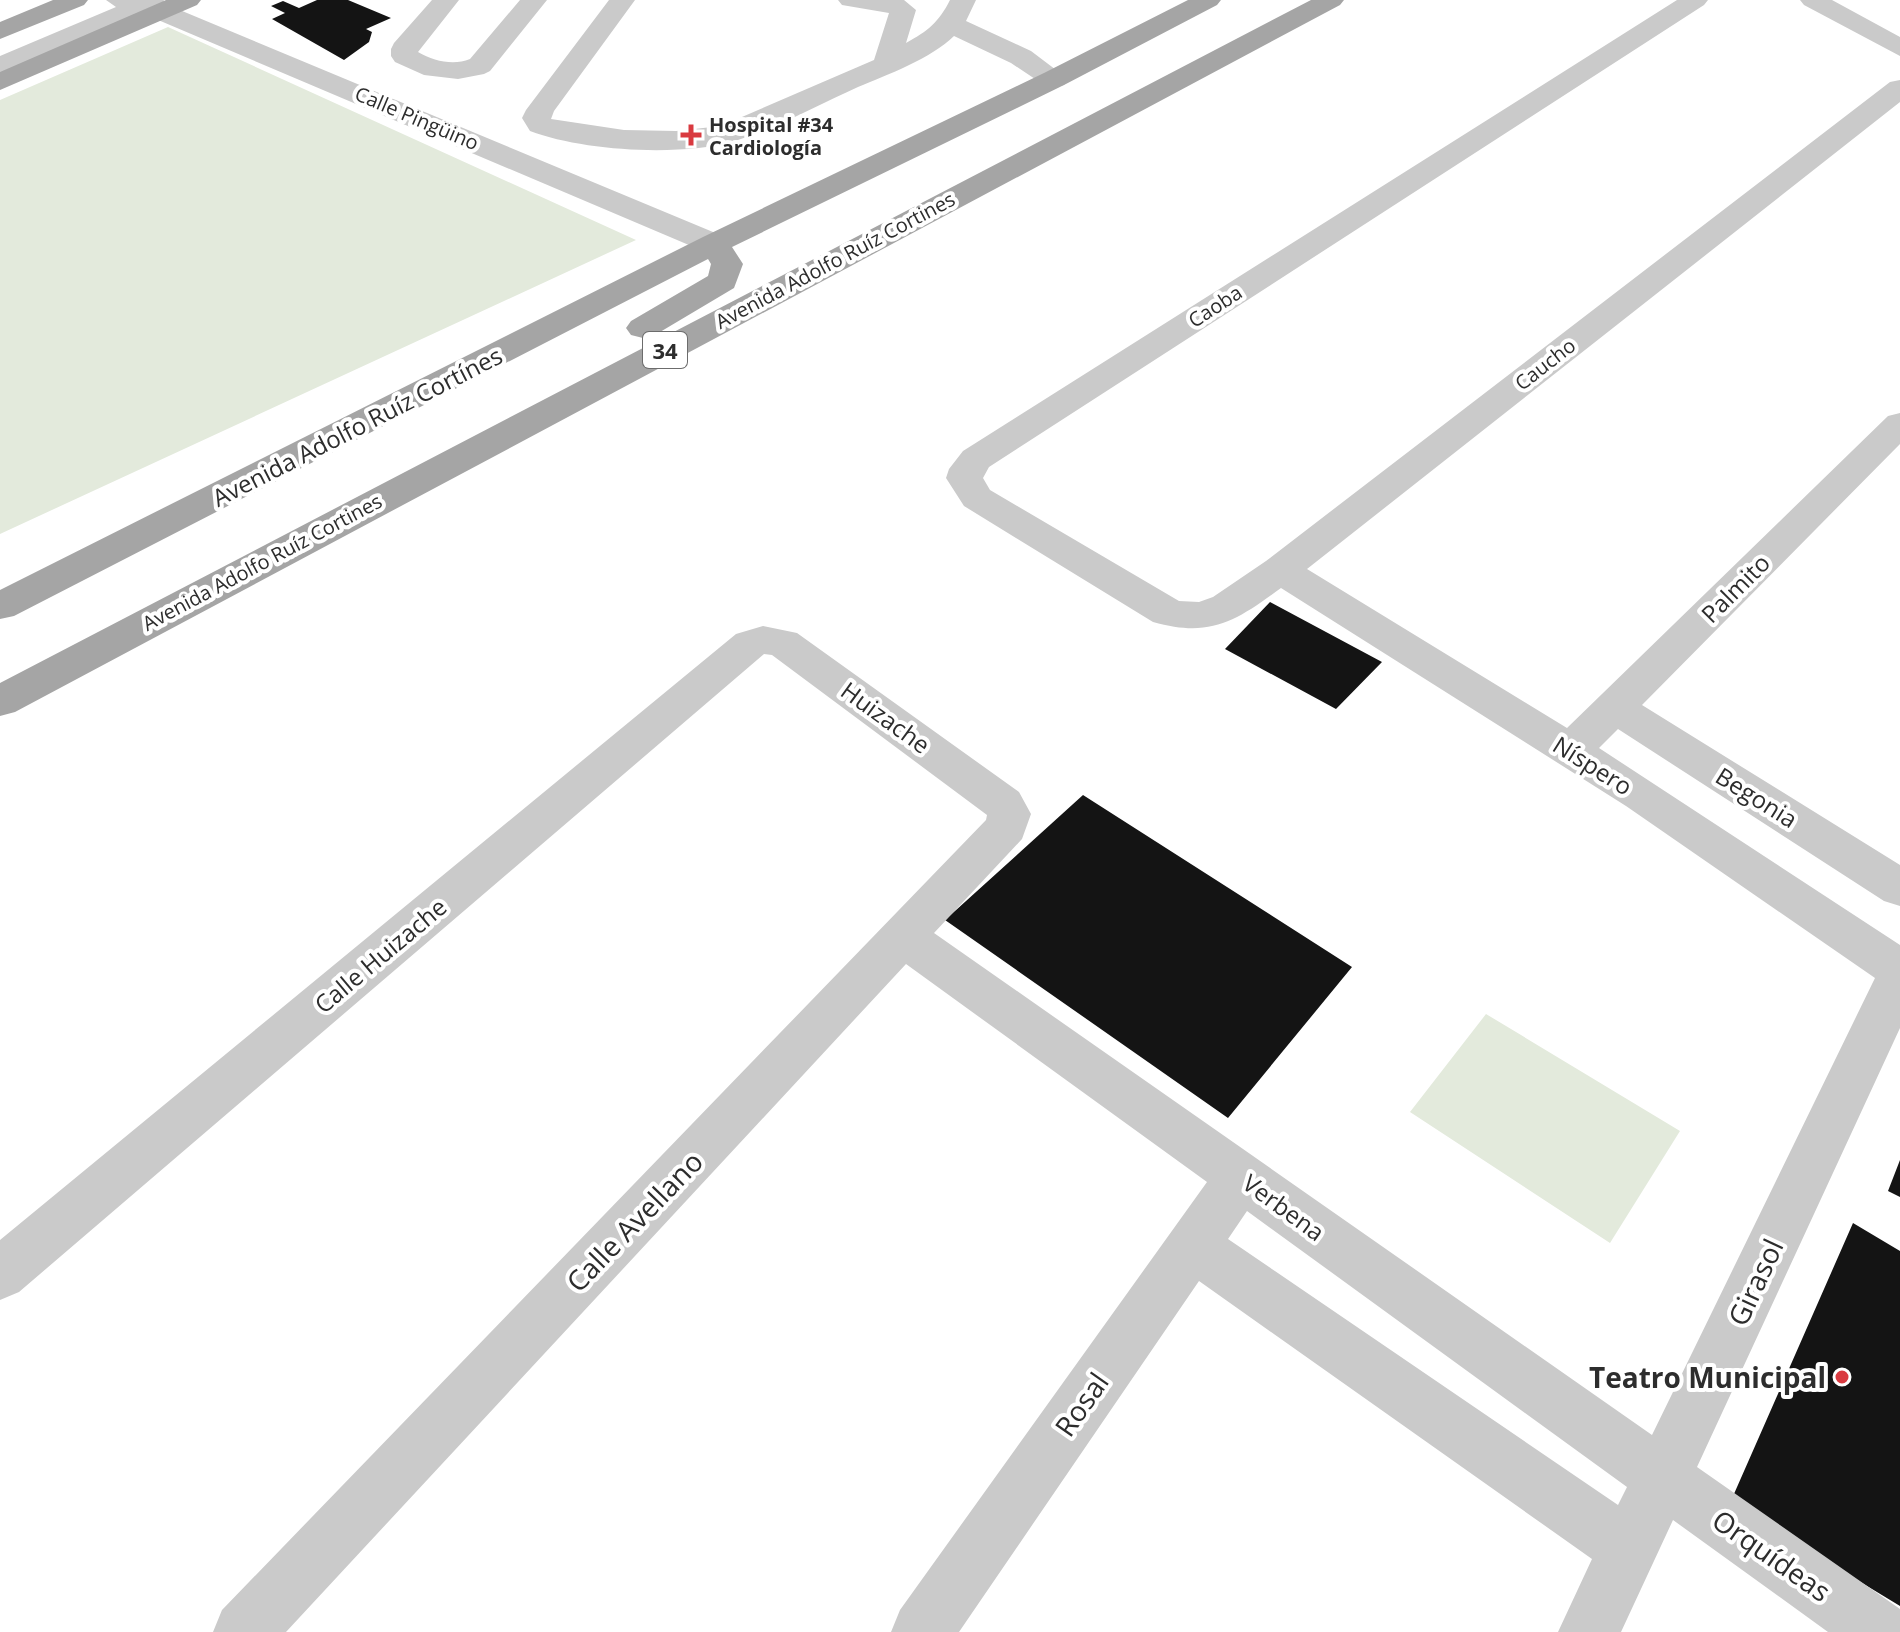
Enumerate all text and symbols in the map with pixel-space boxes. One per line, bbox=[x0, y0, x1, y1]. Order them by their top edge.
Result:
street label: Calle Pingüino bbox=[351, 80, 483, 156]
place label: Hospital #34 Cardiología bbox=[709, 111, 834, 161]
marker: Hospital #34 Cardiología bbox=[680, 124, 702, 146]
street label: Avenida Adolfo Ruíz Cortines bbox=[710, 185, 960, 335]
street label: Caoba bbox=[1183, 279, 1247, 333]
road number: 34 bbox=[643, 332, 687, 368]
street label: Caucho bbox=[1509, 332, 1581, 396]
street label: Avenida Adolfo Ruíz Cortínes bbox=[206, 338, 508, 514]
street label: Avenida Adolfo Ruíz Cortines bbox=[137, 487, 387, 637]
street label: Palmito bbox=[1693, 546, 1777, 630]
street label: Huizache bbox=[835, 673, 937, 761]
street label: Níspero bbox=[1547, 728, 1639, 802]
street label: Begonia bbox=[1710, 759, 1804, 835]
street label: Calle Huizache bbox=[307, 890, 453, 1020]
street label: Calle Avellano bbox=[557, 1143, 711, 1299]
street label: Verbena bbox=[1236, 1166, 1332, 1248]
street label: Girasol bbox=[1718, 1232, 1792, 1332]
place label: Teatro Municipal bbox=[1589, 1358, 1826, 1396]
street label: Rosal bbox=[1045, 1364, 1117, 1444]
marker: Teatro Municipal bbox=[1833, 1368, 1851, 1386]
street label: Orquídeas bbox=[1705, 1500, 1839, 1610]

